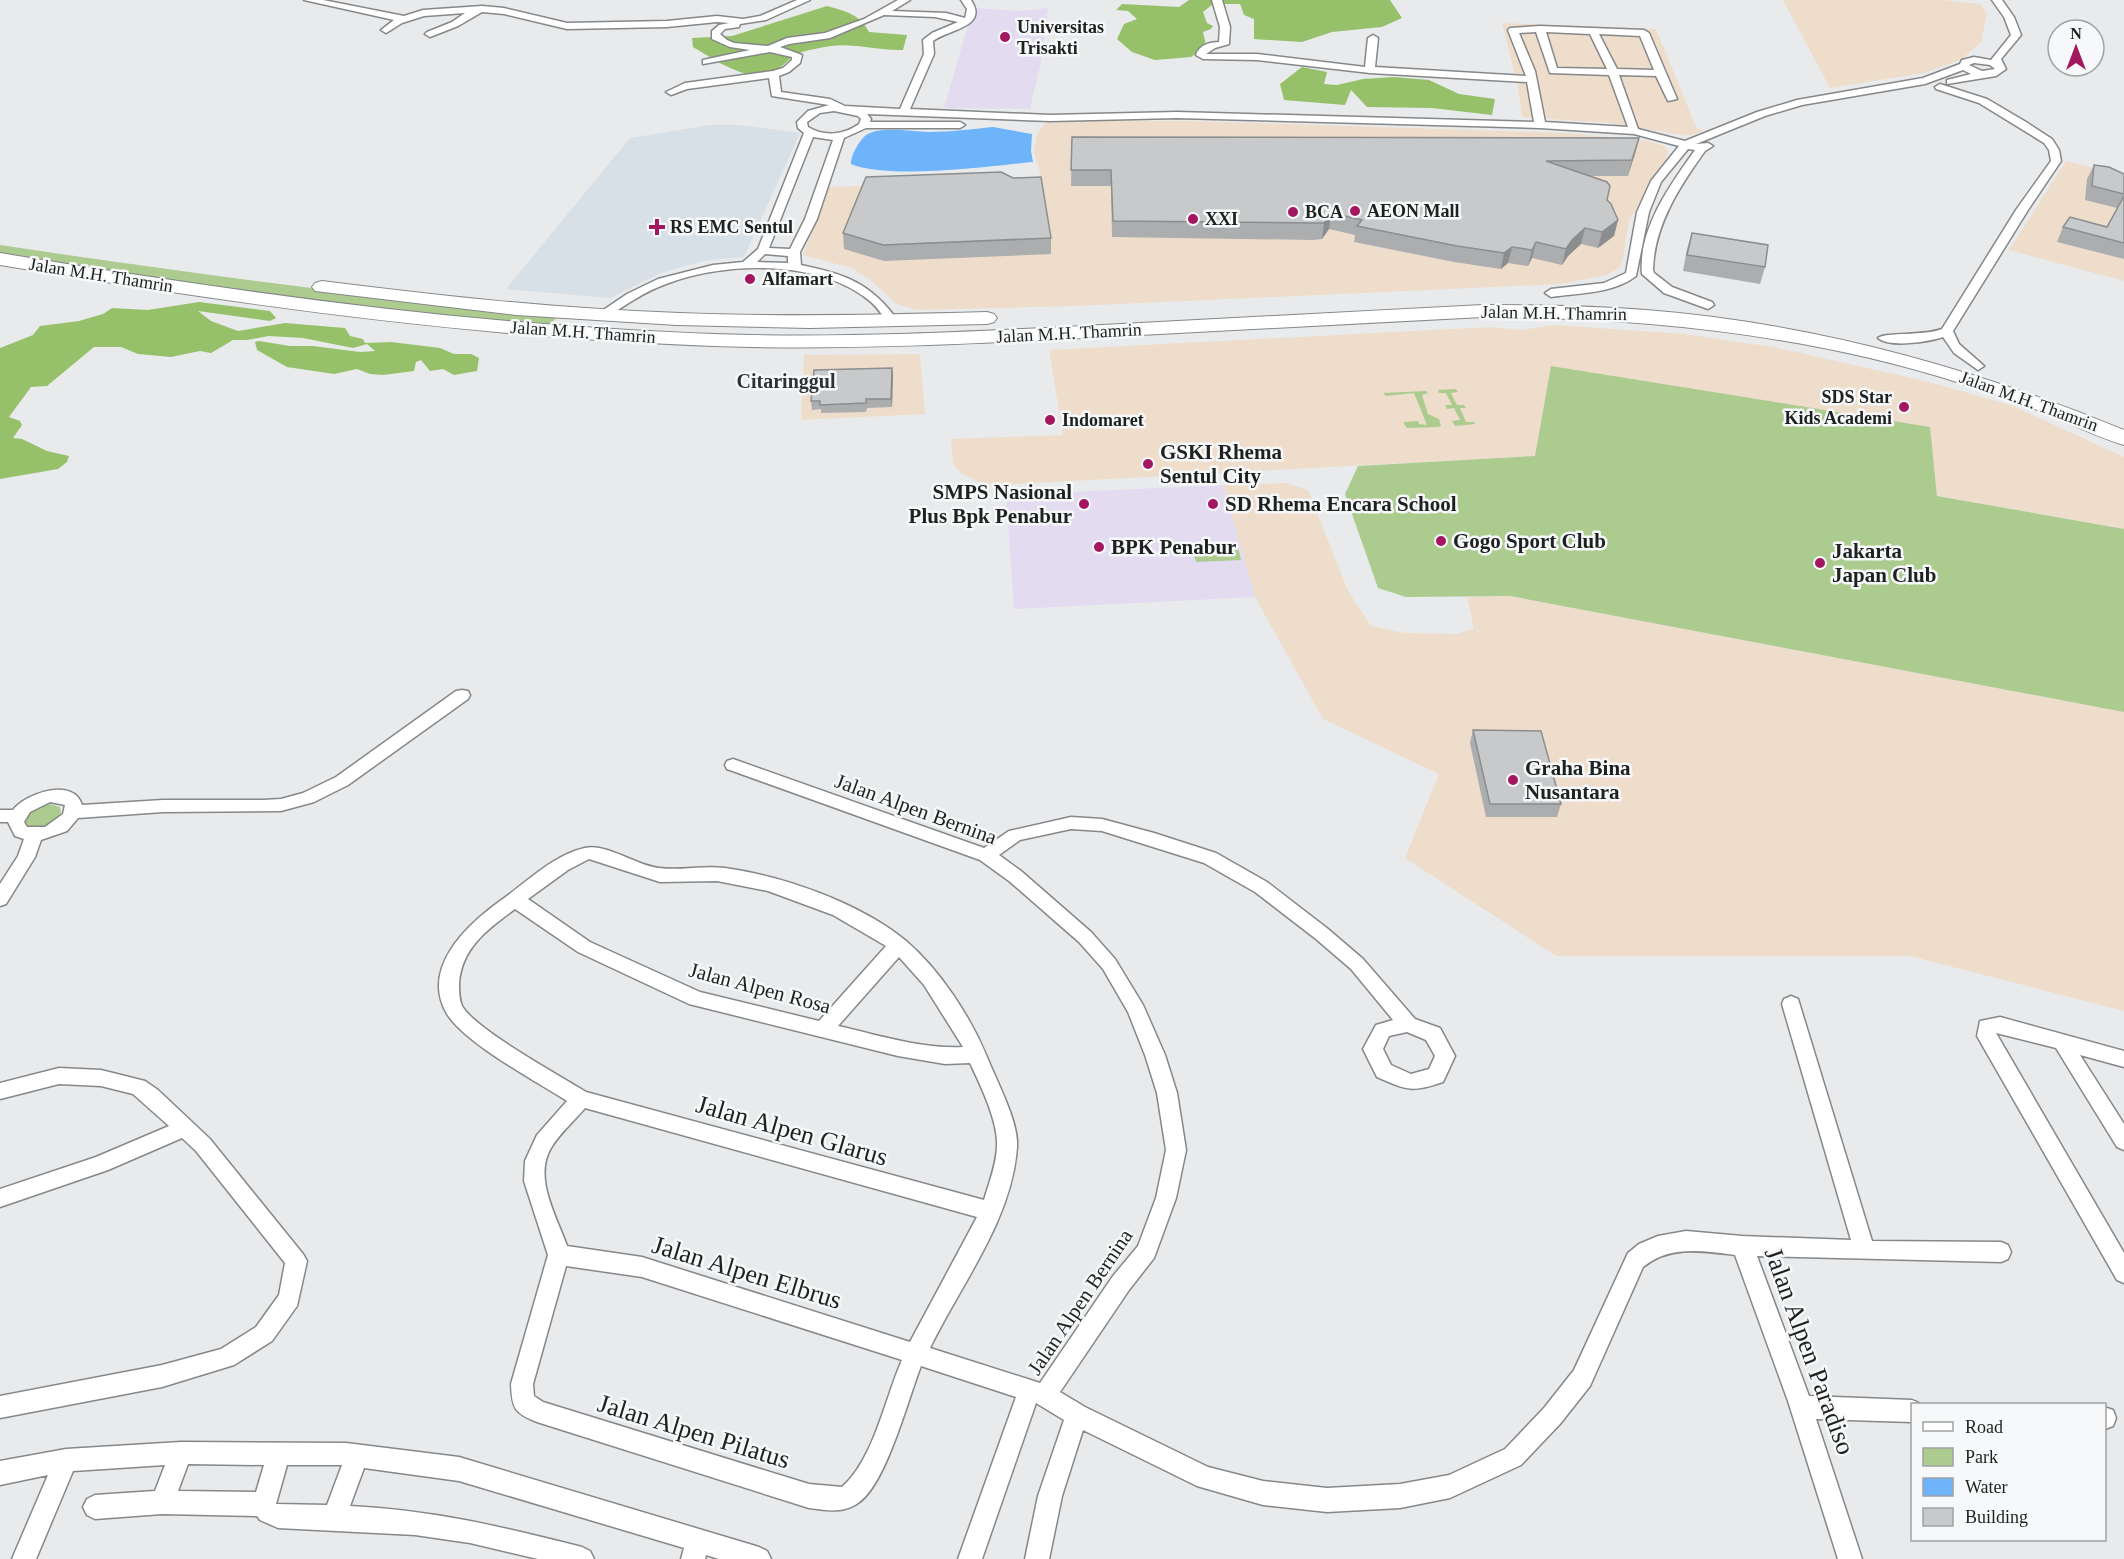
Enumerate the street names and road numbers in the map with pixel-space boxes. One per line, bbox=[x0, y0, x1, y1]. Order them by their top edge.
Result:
street label: Jalan M.H. Thamrin bbox=[28, 254, 174, 296]
street label: Jalan M.H. Thamrin bbox=[1481, 302, 1627, 324]
street label: Jalan M.H. Thamrin bbox=[510, 317, 656, 347]
street label: Jalan M.H. Thamrin bbox=[996, 319, 1142, 347]
street label: Jalan M.H. Thamrin bbox=[1957, 367, 2101, 435]
street label: Jalan Alpen Bernina bbox=[832, 769, 1001, 850]
street label: Jalan Alpen Rosa bbox=[686, 958, 834, 1019]
street label: Jalan Alpen Glarus bbox=[693, 1089, 891, 1172]
street label: Jalan Alpen Bernina bbox=[1022, 1224, 1138, 1379]
street label: Jalan Alpen Elbrus bbox=[649, 1230, 845, 1315]
street label: Jalan Alpen Paradiso bbox=[1759, 1244, 1860, 1459]
street label: Jalan Alpen Pilatus bbox=[594, 1388, 793, 1474]

